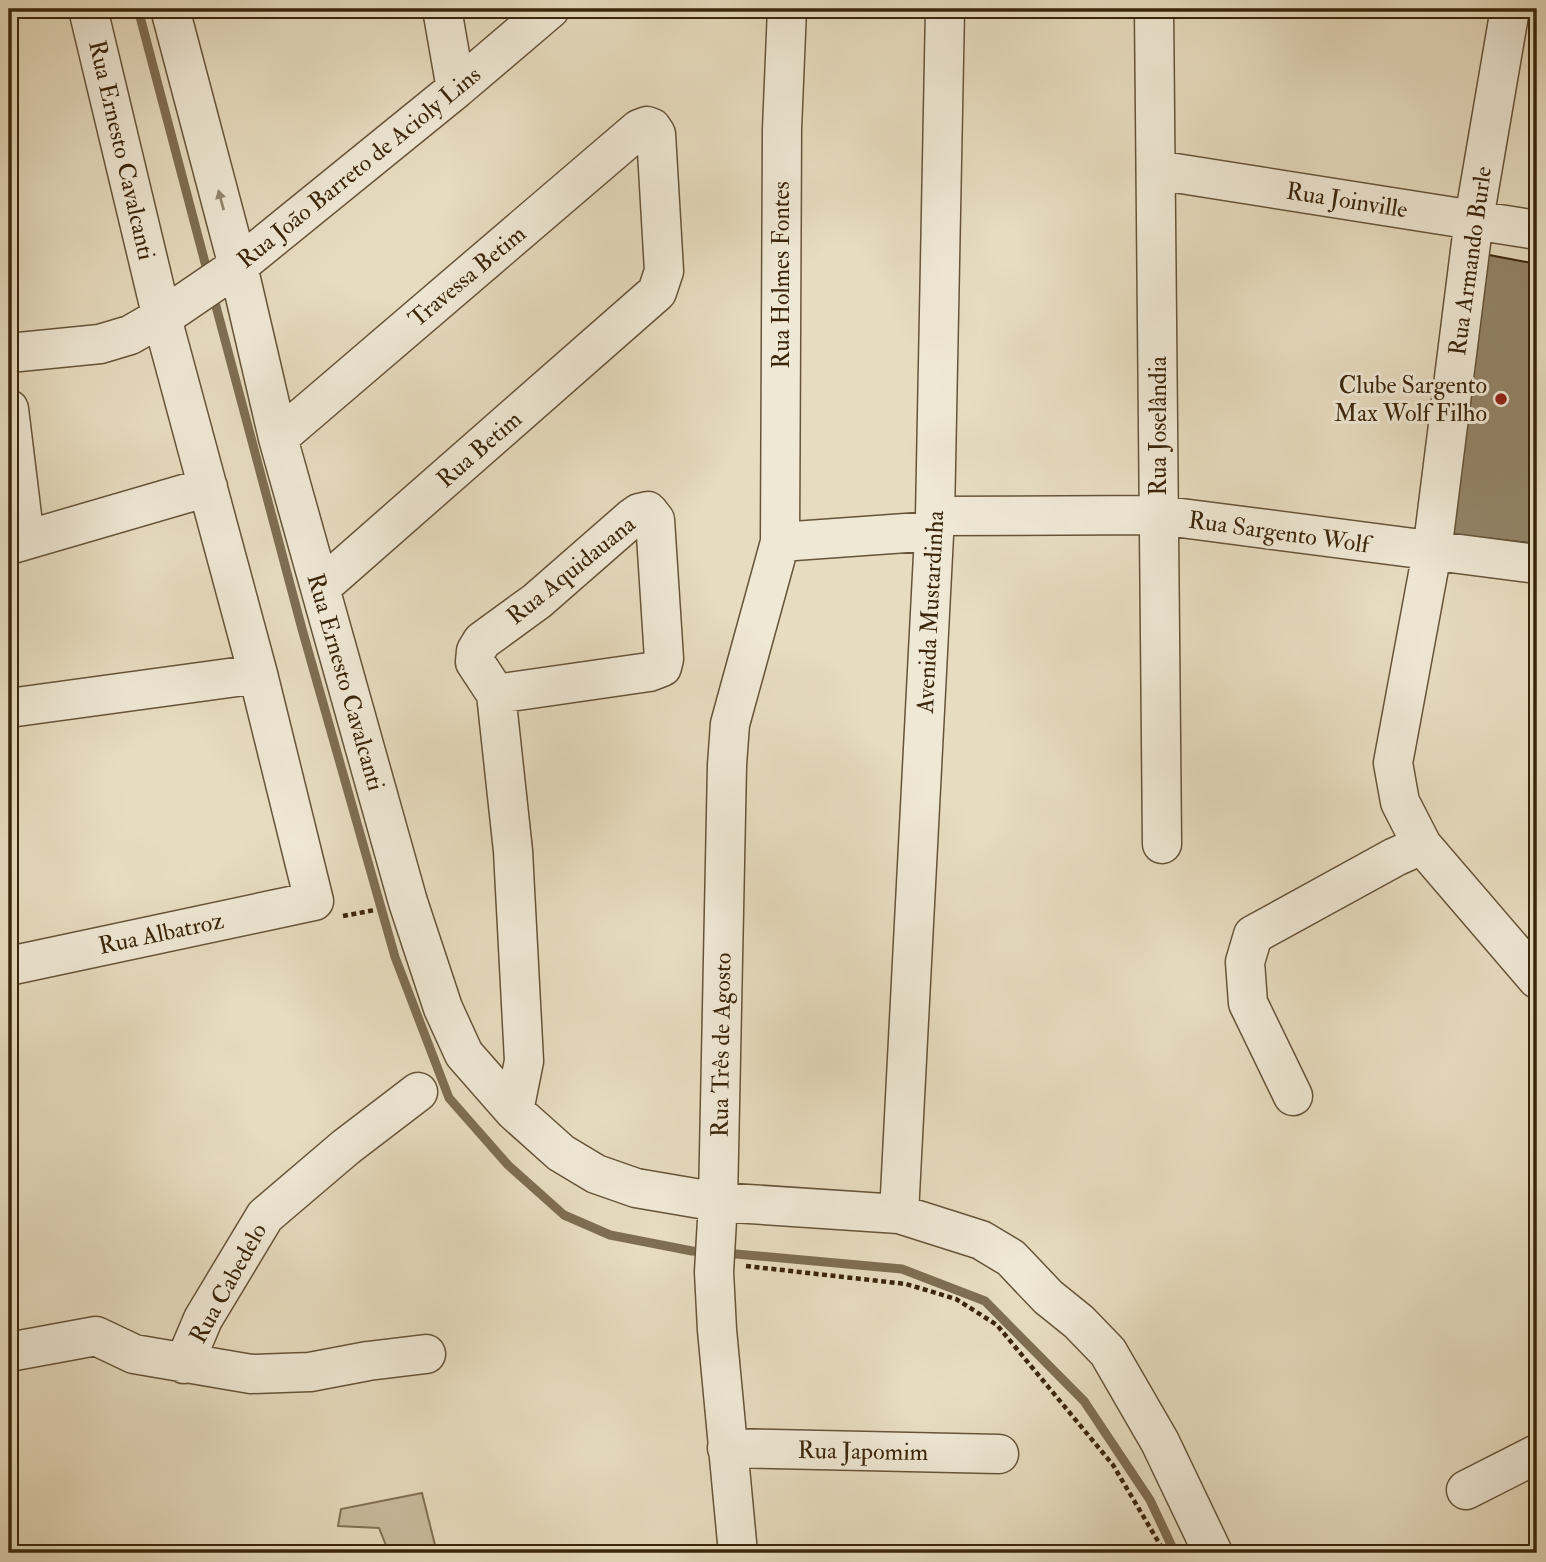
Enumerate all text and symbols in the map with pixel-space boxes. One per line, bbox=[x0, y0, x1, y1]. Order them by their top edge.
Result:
street label: Rua Ernesto Cavalcanti bbox=[81, 37, 162, 263]
street label: Rua João Barreto de Acioly Lins bbox=[231, 59, 488, 275]
street label: Rua Armando Burle bbox=[1442, 164, 1499, 358]
street label: Rua Joinville bbox=[1284, 176, 1410, 225]
street label: Rua Holmes Fontes bbox=[766, 181, 797, 369]
one-way arrow bbox=[215, 190, 225, 211]
street label: Travessa Betim bbox=[402, 218, 533, 334]
street label: Rua Joselândia bbox=[1143, 355, 1174, 496]
place label: Clube Sargento Max Wolf Filho bbox=[1334, 370, 1487, 429]
marker: Clube Sargento Max Wolf Filho bbox=[1493, 391, 1509, 407]
street label: Rua Betim bbox=[430, 404, 529, 495]
street label: Rua Sargento Wolf bbox=[1186, 504, 1375, 561]
street label: Rua Aquidauana bbox=[501, 508, 643, 632]
street label: Avenida Mustardinha bbox=[910, 509, 951, 715]
street label: Rua Ernesto Cavalcanti bbox=[300, 570, 391, 794]
street label: Rua Albatroz bbox=[96, 905, 227, 962]
street label: Rua Três de Agosto bbox=[704, 952, 739, 1138]
street label: Rua Cabedelo bbox=[183, 1218, 274, 1349]
street label: Rua Japomim bbox=[797, 1435, 929, 1468]

